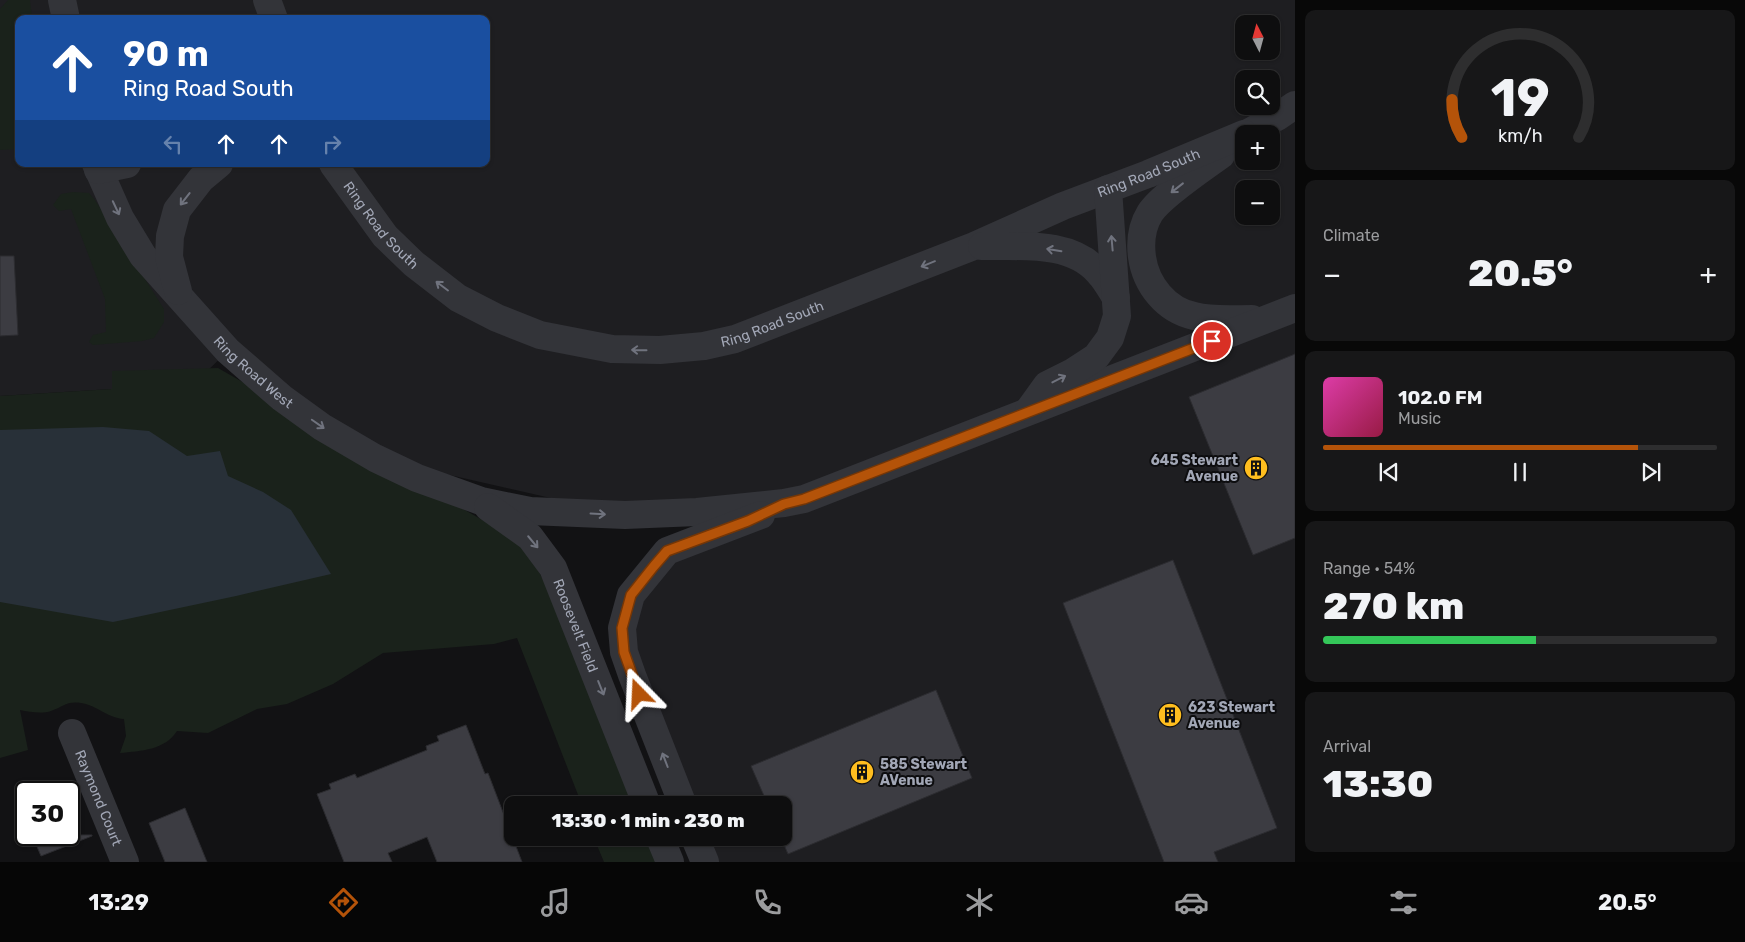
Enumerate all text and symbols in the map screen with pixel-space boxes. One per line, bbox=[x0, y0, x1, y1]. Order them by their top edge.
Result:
north arrow bbox=[1235, 15, 1280, 60]
map controls bbox=[1235, 15, 1280, 225]
text: 90 m bbox=[123, 33, 209, 75]
icon: ahead bbox=[40, 35, 105, 100]
text: 19 bbox=[1490, 67, 1550, 129]
button: search bbox=[1235, 70, 1280, 115]
text: Ring Road South bbox=[123, 75, 294, 102]
button: + bbox=[1235, 125, 1280, 170]
text: km/h bbox=[1498, 125, 1542, 146]
icon: left bbox=[159, 130, 187, 158]
icon: ahead bbox=[212, 130, 240, 158]
icon: ahead bbox=[265, 130, 293, 158]
icon: right bbox=[318, 130, 346, 158]
street label: Ring Road South bbox=[1095, 145, 1202, 201]
street label: Ring Road South bbox=[340, 178, 422, 272]
button: − bbox=[1235, 180, 1280, 225]
one-way arrow bbox=[1170, 183, 1184, 193]
one-way arrow bbox=[180, 192, 191, 205]
one-way arrow bbox=[111, 200, 121, 215]
text: Climate bbox=[1323, 226, 1380, 245]
one-way arrow bbox=[1107, 235, 1117, 251]
one-way arrow bbox=[1047, 244, 1063, 254]
text: 20.5° bbox=[1468, 250, 1573, 296]
text: − bbox=[1323, 258, 1341, 291]
text: + bbox=[1700, 258, 1717, 291]
one-way arrow bbox=[921, 260, 936, 269]
one-way arrow bbox=[435, 281, 449, 291]
street label: Ring Road South bbox=[719, 297, 826, 350]
pin bbox=[1191, 320, 1233, 362]
icon: arrive bbox=[1198, 327, 1226, 355]
street label: Ring Road West bbox=[210, 332, 297, 412]
one-way arrow bbox=[631, 345, 647, 354]
one-way arrow bbox=[1052, 374, 1067, 384]
text: 102.0 FM bbox=[1398, 386, 1482, 409]
text: Music bbox=[1398, 409, 1441, 428]
one-way arrow bbox=[310, 419, 324, 429]
place label: 645 Stewart Avenue bbox=[1151, 452, 1238, 485]
building icon: 645 Stewart Avenue bbox=[1243, 455, 1269, 481]
icon: previous bbox=[1375, 458, 1403, 486]
icon: pause bbox=[1506, 458, 1534, 486]
icon: next bbox=[1637, 458, 1665, 486]
one-way arrow bbox=[590, 509, 606, 518]
one-way arrow bbox=[527, 535, 538, 548]
text: Range · 54% bbox=[1323, 559, 1415, 578]
street label: Roosevelt Field bbox=[550, 576, 602, 674]
text: 270 km bbox=[1323, 583, 1464, 629]
position arrow bbox=[612, 667, 664, 719]
one-way arrow bbox=[597, 680, 606, 695]
place label: 623 Stewart Avenue bbox=[1188, 699, 1275, 732]
building icon: 623 Stewart Avenue bbox=[1157, 702, 1183, 728]
text: Arrival bbox=[1323, 737, 1371, 756]
street label: Raymond Court bbox=[71, 747, 126, 849]
one-way arrow bbox=[660, 752, 669, 768]
place label: 585 Stewart AVenue bbox=[880, 756, 968, 789]
building icon: 585 Stewart AVenue bbox=[849, 759, 875, 785]
text: 13:30 bbox=[1323, 761, 1433, 807]
speed limit sign: 30 bbox=[15, 781, 80, 846]
text: 13:30 · 1 min · 230 m bbox=[551, 809, 745, 832]
icon: directions bbox=[326, 885, 361, 920]
icon: music bbox=[538, 885, 573, 920]
icon: phone bbox=[750, 885, 785, 920]
icon: climate bbox=[962, 885, 997, 920]
icon: car bbox=[1174, 885, 1209, 920]
icon: filters bbox=[1386, 885, 1421, 920]
text: 13:29 bbox=[89, 889, 149, 916]
text: 20.5° bbox=[1598, 889, 1656, 916]

